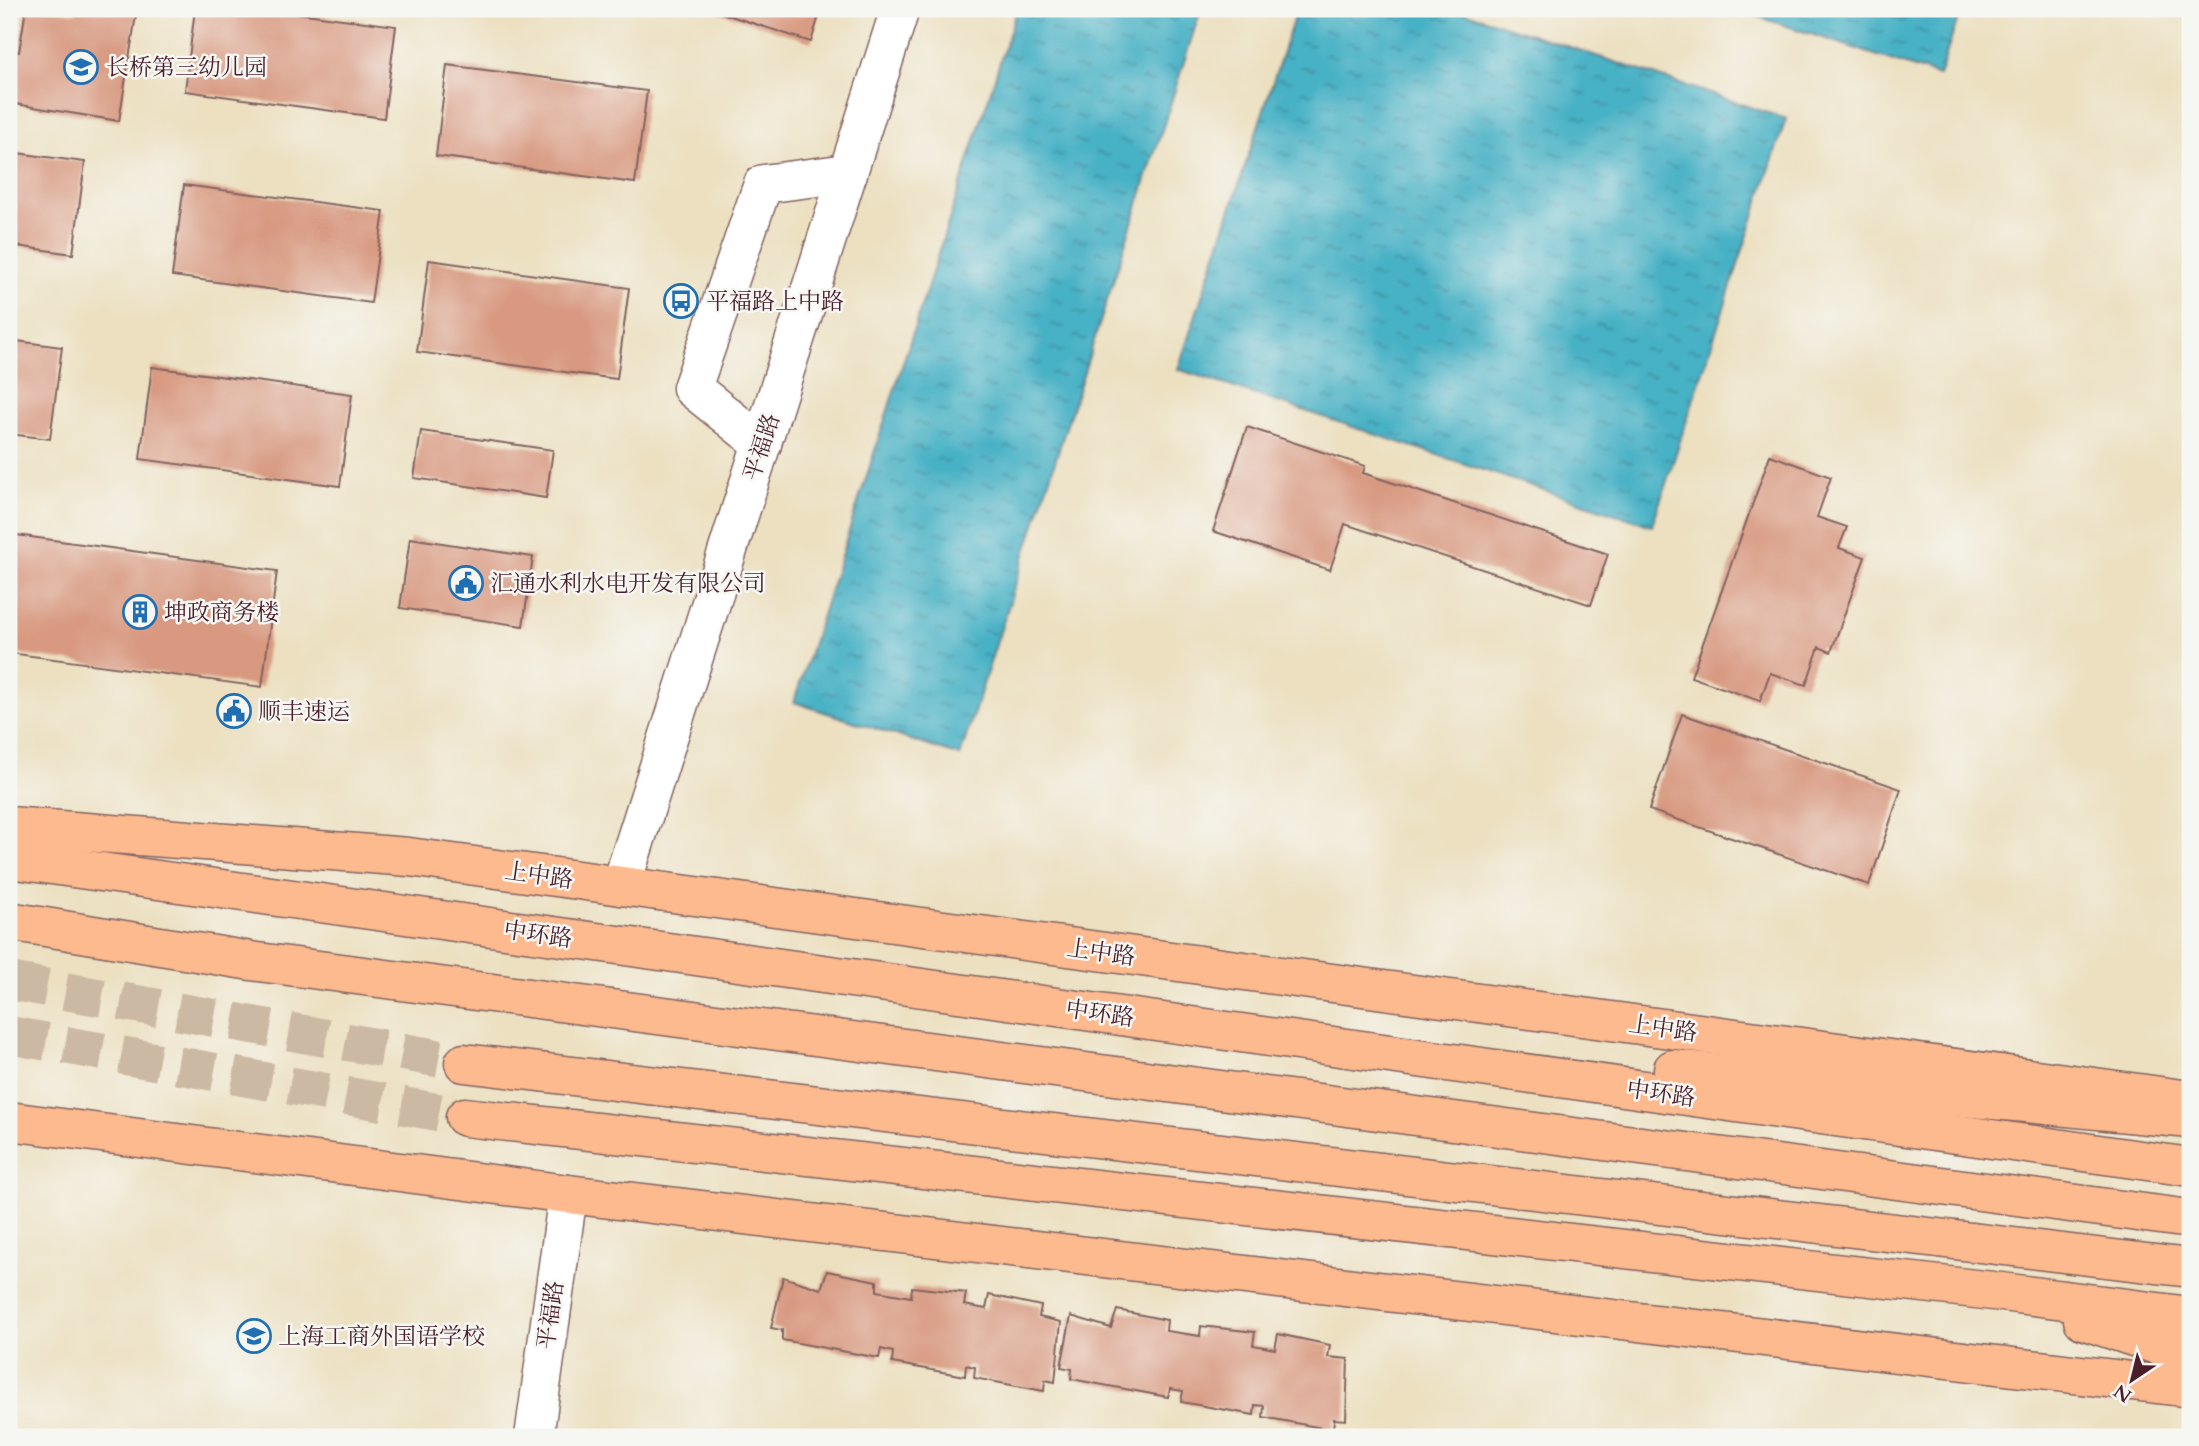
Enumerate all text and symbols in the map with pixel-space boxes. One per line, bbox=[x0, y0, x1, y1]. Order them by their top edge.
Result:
school or university icon: 长桥第三幼儿园 bbox=[62, 48, 100, 86]
place label: 长桥第三幼儿园 bbox=[106, 52, 267, 83]
bus stop icon: 平福路上中路 bbox=[662, 282, 700, 320]
place label: 平福路上中路 bbox=[706, 286, 844, 317]
street label: 平福路 bbox=[736, 410, 787, 485]
public building icon: 汇通水利水电开发有限公司 bbox=[447, 564, 485, 602]
place label: 汇通水利水电开发有限公司 bbox=[490, 568, 766, 599]
building icon: 坤政商务楼 bbox=[121, 593, 159, 631]
place label: 坤政商务楼 bbox=[164, 597, 279, 628]
public building icon: 顺丰速运 bbox=[215, 692, 253, 730]
place label: 顺丰速运 bbox=[258, 696, 350, 727]
street label: 上中路 bbox=[503, 855, 575, 896]
street label: 中环路 bbox=[502, 914, 574, 955]
street label: 上中路 bbox=[1065, 932, 1137, 973]
street label: 中环路 bbox=[1064, 993, 1136, 1034]
street label: 上中路 bbox=[1627, 1008, 1699, 1049]
street label: 中环路 bbox=[1625, 1073, 1697, 1114]
street label: 平福路 bbox=[530, 1279, 571, 1351]
school or university icon: 上海工商外国语学校 bbox=[235, 1317, 273, 1355]
place label: 上海工商外国语学校 bbox=[278, 1321, 485, 1352]
north arrow bbox=[2098, 1344, 2168, 1414]
text: N bbox=[2108, 1377, 2137, 1408]

